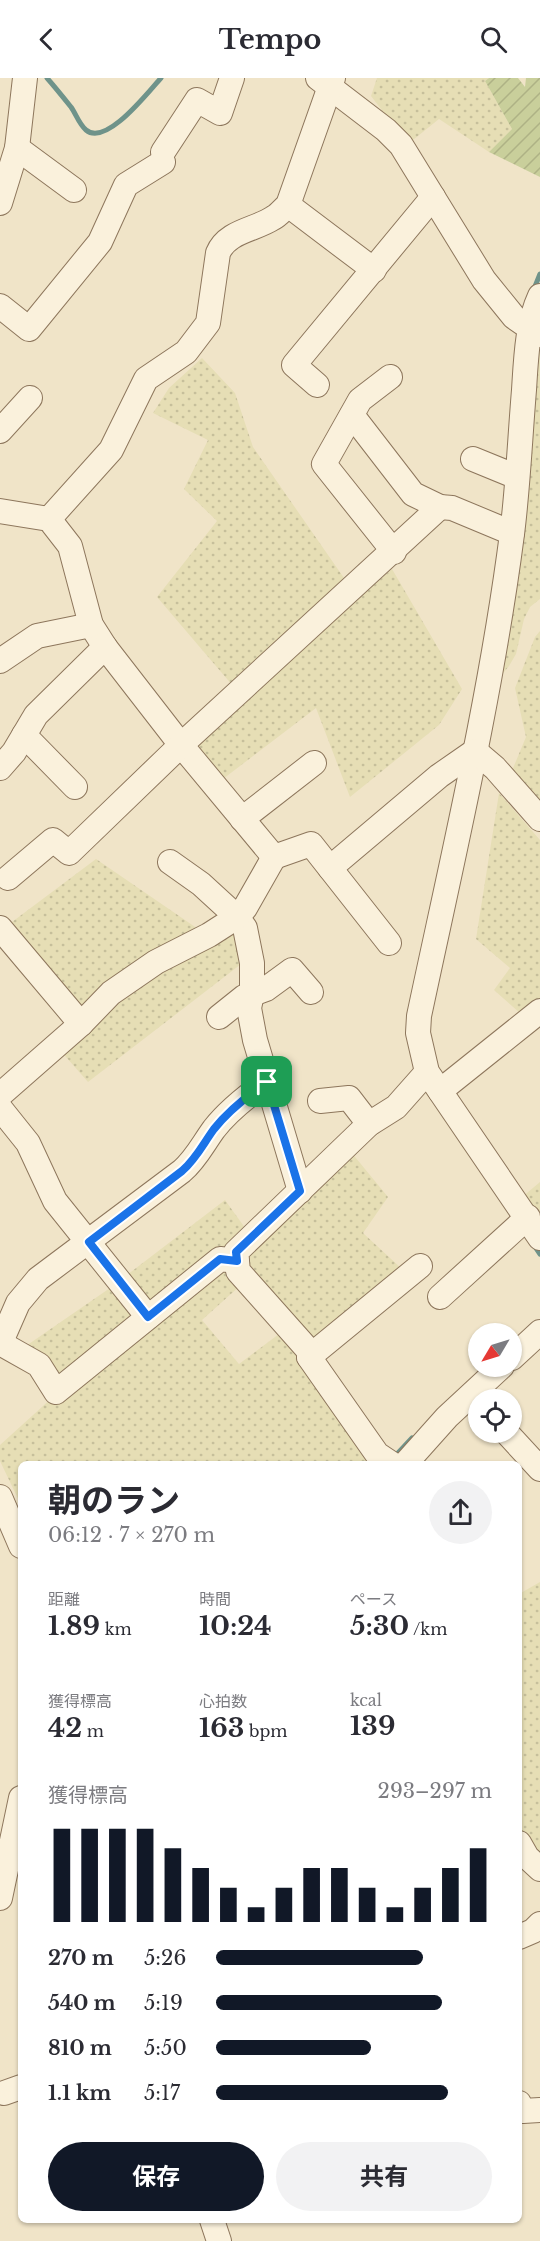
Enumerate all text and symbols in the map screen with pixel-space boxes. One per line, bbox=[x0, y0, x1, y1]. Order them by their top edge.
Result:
icon: back bbox=[30, 23, 63, 56]
text: Tempo bbox=[219, 23, 321, 56]
icon: search bbox=[477, 23, 510, 56]
pin bbox=[241, 1056, 292, 1107]
icon: arrive bbox=[250, 1065, 283, 1098]
north arrow bbox=[468, 1323, 522, 1377]
map controls bbox=[468, 1323, 522, 1443]
button: locate bbox=[468, 1389, 522, 1443]
text: 朝のラン bbox=[48, 1480, 180, 1521]
button: share bbox=[429, 1481, 492, 1544]
text: 06:12 · 7 × 270 m bbox=[48, 1523, 215, 1547]
text: 距離 bbox=[48, 1589, 80, 1609]
text: 時間 bbox=[199, 1589, 231, 1609]
text: ペース bbox=[350, 1589, 397, 1609]
text: 1.89 bbox=[48, 1610, 100, 1642]
text: 10:24 bbox=[199, 1610, 272, 1642]
text: 5:30 bbox=[350, 1610, 409, 1642]
text: km bbox=[100, 1619, 132, 1639]
text: /km bbox=[409, 1619, 447, 1639]
text: kcal bbox=[350, 1690, 382, 1710]
text: 獲得標高 bbox=[48, 1691, 112, 1711]
text: 心拍数 bbox=[199, 1691, 247, 1711]
text: 139 bbox=[350, 1710, 395, 1742]
text: 42 bbox=[48, 1712, 82, 1744]
text: 163 bbox=[199, 1712, 244, 1744]
text: m bbox=[82, 1721, 104, 1741]
text: bpm bbox=[244, 1721, 288, 1741]
text: 293–297 m bbox=[378, 1779, 492, 1803]
text: 獲得標高 bbox=[48, 1783, 128, 1807]
text: 270 m bbox=[48, 1946, 114, 1970]
text: 5:26 bbox=[144, 1946, 186, 1970]
text: 540 m bbox=[48, 1991, 116, 2015]
text: 5:19 bbox=[144, 1991, 183, 2015]
text: 810 m bbox=[48, 2036, 112, 2060]
text: 5:50 bbox=[144, 2036, 187, 2060]
text: 1.1 km bbox=[48, 2081, 111, 2105]
text: 5:17 bbox=[144, 2081, 180, 2105]
button: 保存 bbox=[48, 2142, 264, 2211]
button: 共有 bbox=[276, 2142, 492, 2211]

